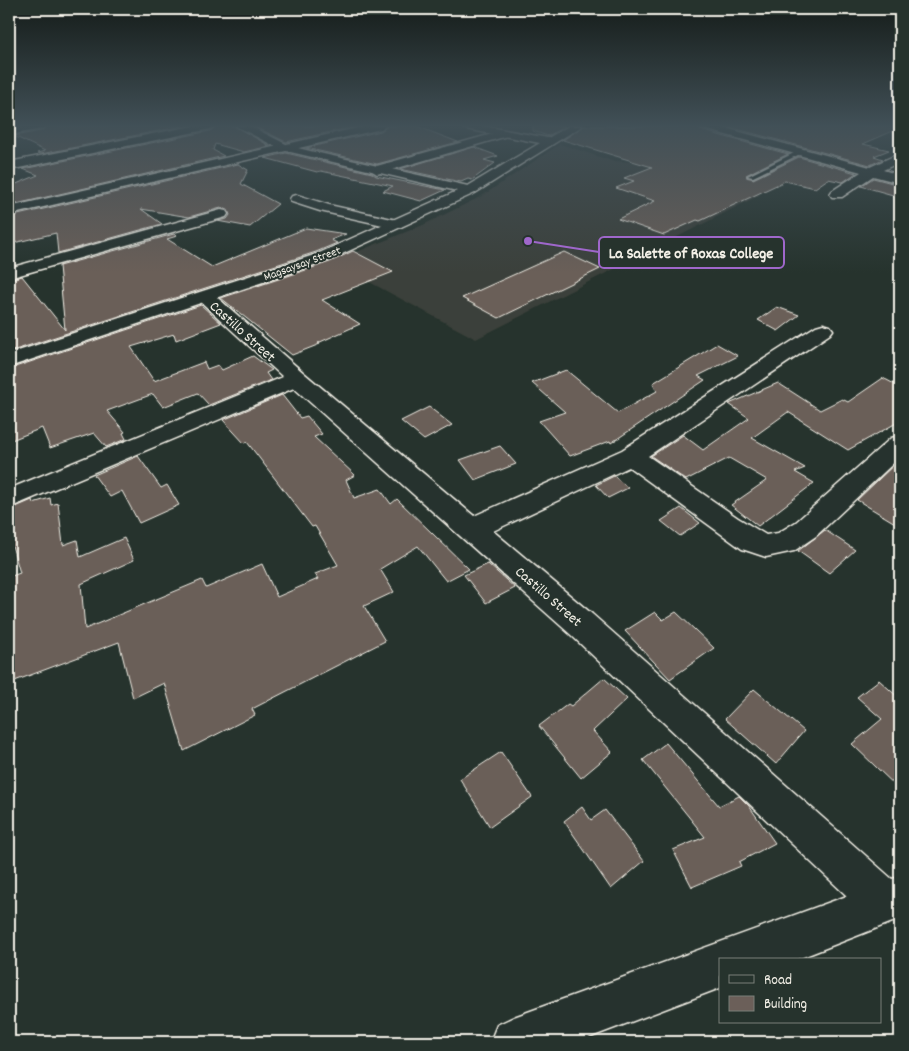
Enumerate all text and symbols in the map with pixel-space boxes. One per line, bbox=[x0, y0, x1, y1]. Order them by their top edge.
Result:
callout: La Salette of Roxas College bbox=[599, 237, 784, 268]
street label: Magsaysay Street bbox=[262, 242, 344, 286]
text: La Salette of Roxas College bbox=[609, 243, 773, 266]
street label: Castillo Street bbox=[204, 297, 280, 369]
street label: Castillo Street bbox=[509, 562, 586, 633]
legend bbox=[719, 958, 882, 1024]
text: Road bbox=[764, 970, 792, 992]
text: Building bbox=[764, 994, 807, 1016]

